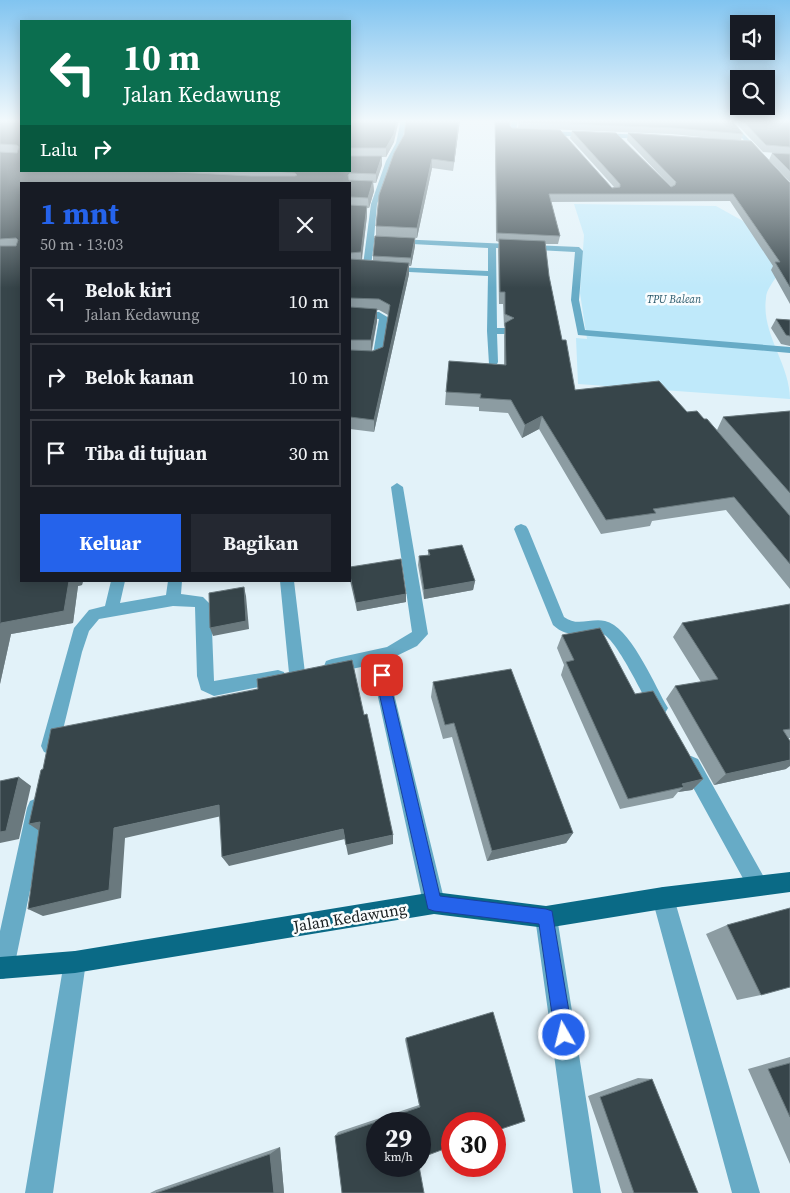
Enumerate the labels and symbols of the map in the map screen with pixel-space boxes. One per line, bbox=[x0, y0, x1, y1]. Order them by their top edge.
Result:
park label: TPU Balean bbox=[647, 292, 702, 307]
pin bbox=[361, 654, 403, 696]
street label: Jalan Kedawung bbox=[291, 897, 408, 937]
position arrow bbox=[537, 1008, 589, 1060]
speed limit sign: 30 bbox=[441, 1112, 506, 1177]

